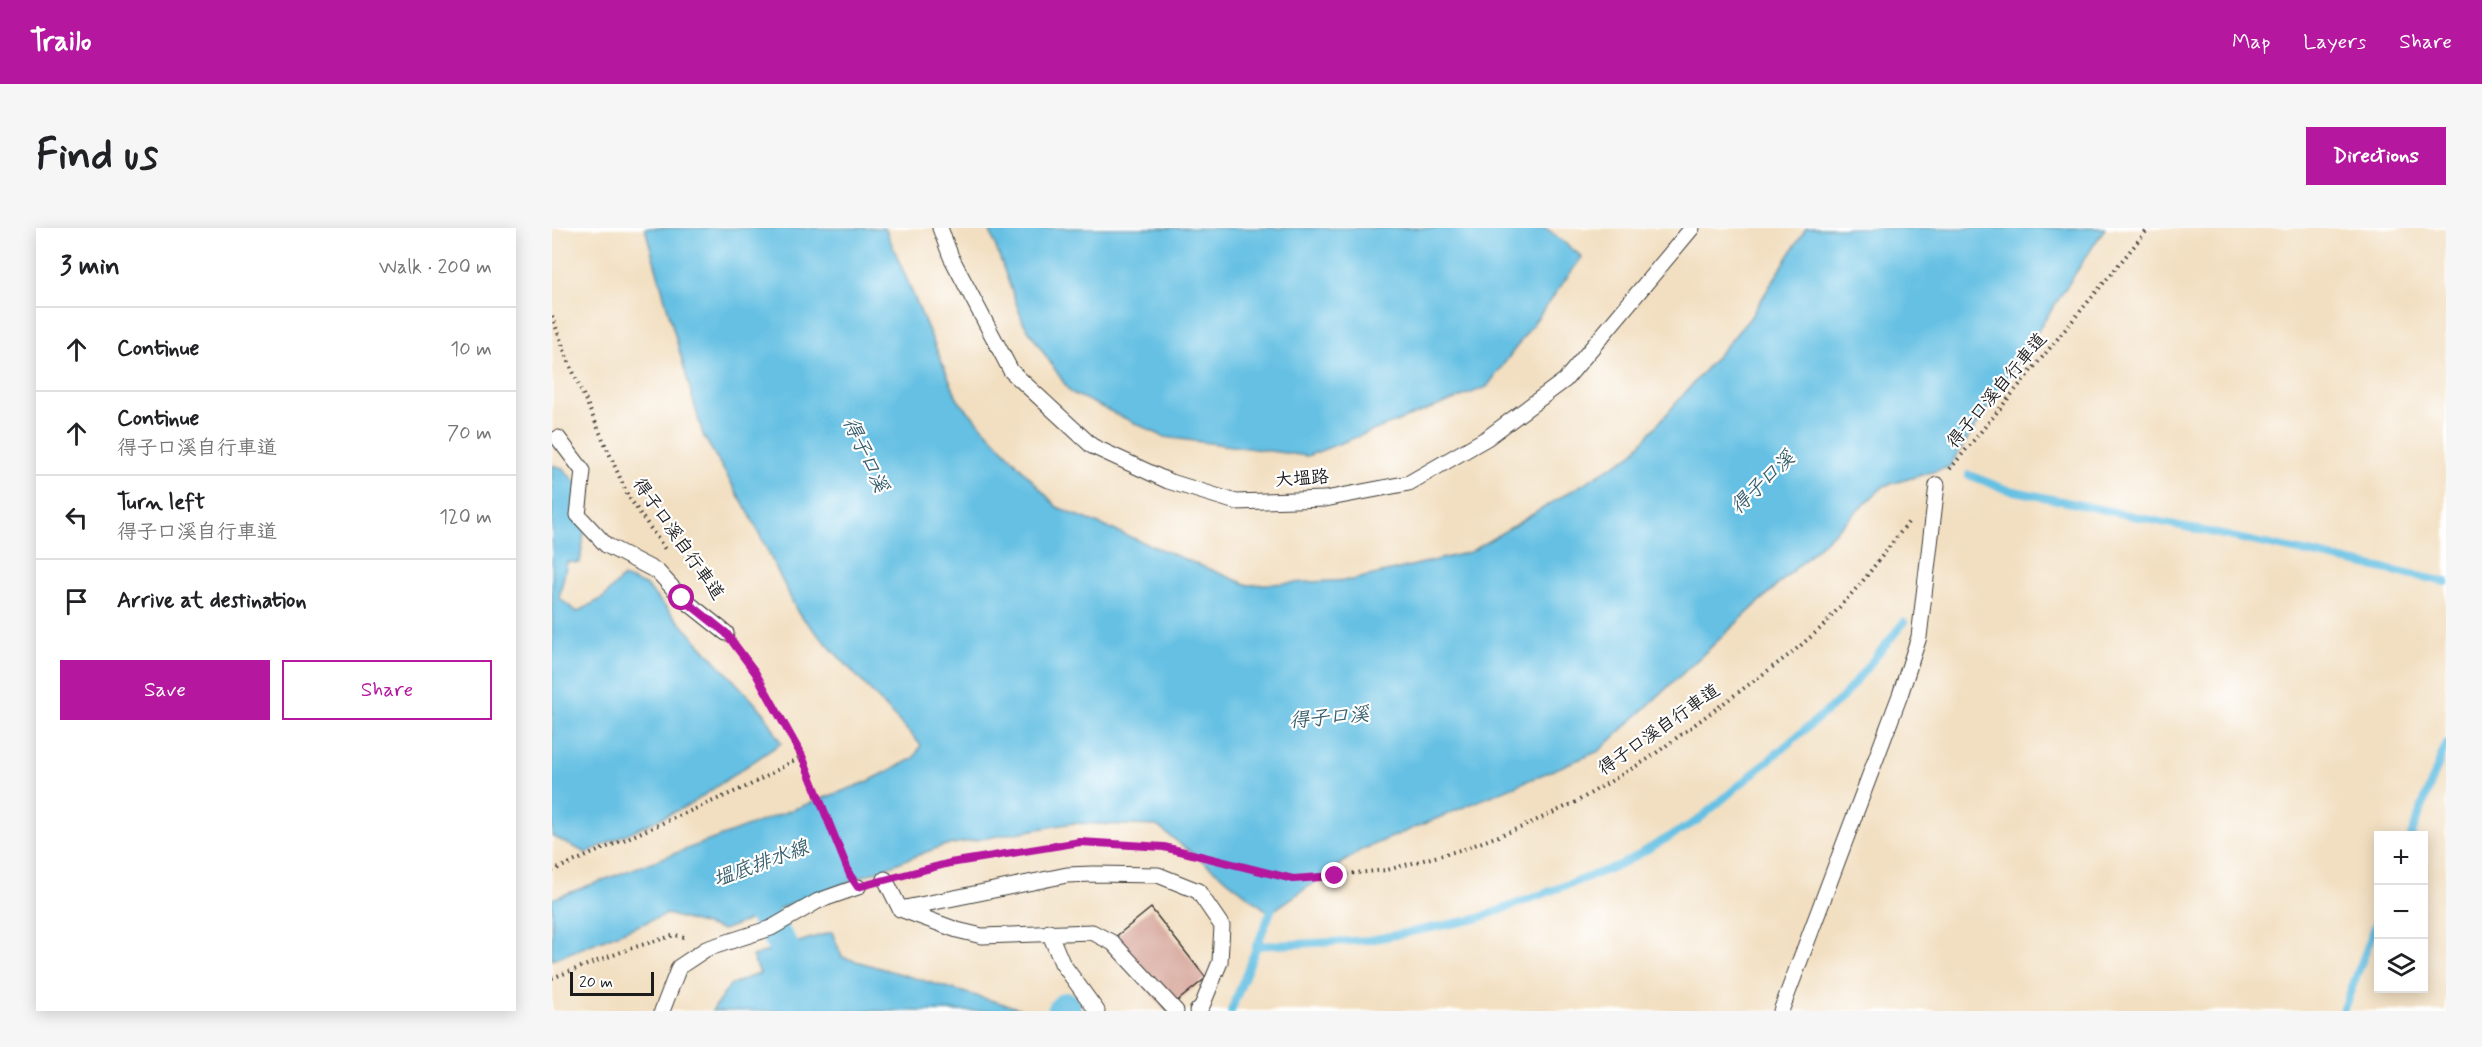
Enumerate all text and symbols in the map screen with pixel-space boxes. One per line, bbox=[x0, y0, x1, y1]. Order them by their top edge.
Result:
text: Trailo bbox=[30, 24, 91, 61]
text: Map bbox=[2232, 28, 2270, 56]
text: Layers bbox=[2303, 28, 2366, 56]
text: Share bbox=[2399, 28, 2452, 56]
button: Directions bbox=[2306, 127, 2446, 185]
text: Find us bbox=[36, 129, 158, 184]
text: 3 min bbox=[60, 250, 120, 284]
text: Walk · 200 m bbox=[379, 254, 492, 281]
street label: 得子口溪自行車道 bbox=[1942, 328, 2052, 454]
icon: ahead bbox=[60, 333, 93, 366]
text: Continue bbox=[117, 335, 199, 363]
text: 10 m bbox=[450, 336, 492, 363]
text: Continue bbox=[117, 405, 199, 433]
water label: 得子口溪 bbox=[836, 413, 895, 498]
icon: ahead bbox=[60, 417, 93, 450]
text: 70 m bbox=[447, 420, 492, 447]
text: 得子口溪自行車道 bbox=[117, 435, 277, 462]
water label: 得子口溪 bbox=[1725, 445, 1802, 520]
street label: 大塭路 bbox=[1274, 465, 1330, 493]
street label: 得子口溪自行車道 bbox=[627, 473, 729, 605]
text: Turn left bbox=[117, 489, 205, 517]
icon: left bbox=[60, 501, 93, 534]
text: 120 m bbox=[439, 504, 492, 531]
text: 得子口溪自行車道 bbox=[117, 519, 277, 546]
route start bbox=[668, 584, 694, 610]
icon: arrive bbox=[60, 585, 93, 618]
text: Arrive at destination bbox=[117, 587, 307, 615]
button: Save bbox=[60, 660, 270, 720]
button: Share bbox=[282, 660, 492, 720]
street label: 得子口溪自行車道 bbox=[1593, 679, 1725, 781]
water label: 得子口溪 bbox=[1288, 701, 1371, 735]
map controls bbox=[2374, 831, 2428, 993]
button: + bbox=[2374, 831, 2428, 885]
water label: 塭底排水線 bbox=[709, 834, 814, 894]
route end bbox=[1321, 862, 1347, 888]
button: − bbox=[2374, 885, 2428, 939]
button: layers bbox=[2374, 939, 2428, 993]
scale bar bbox=[570, 969, 654, 996]
text: 20 m bbox=[579, 972, 613, 993]

